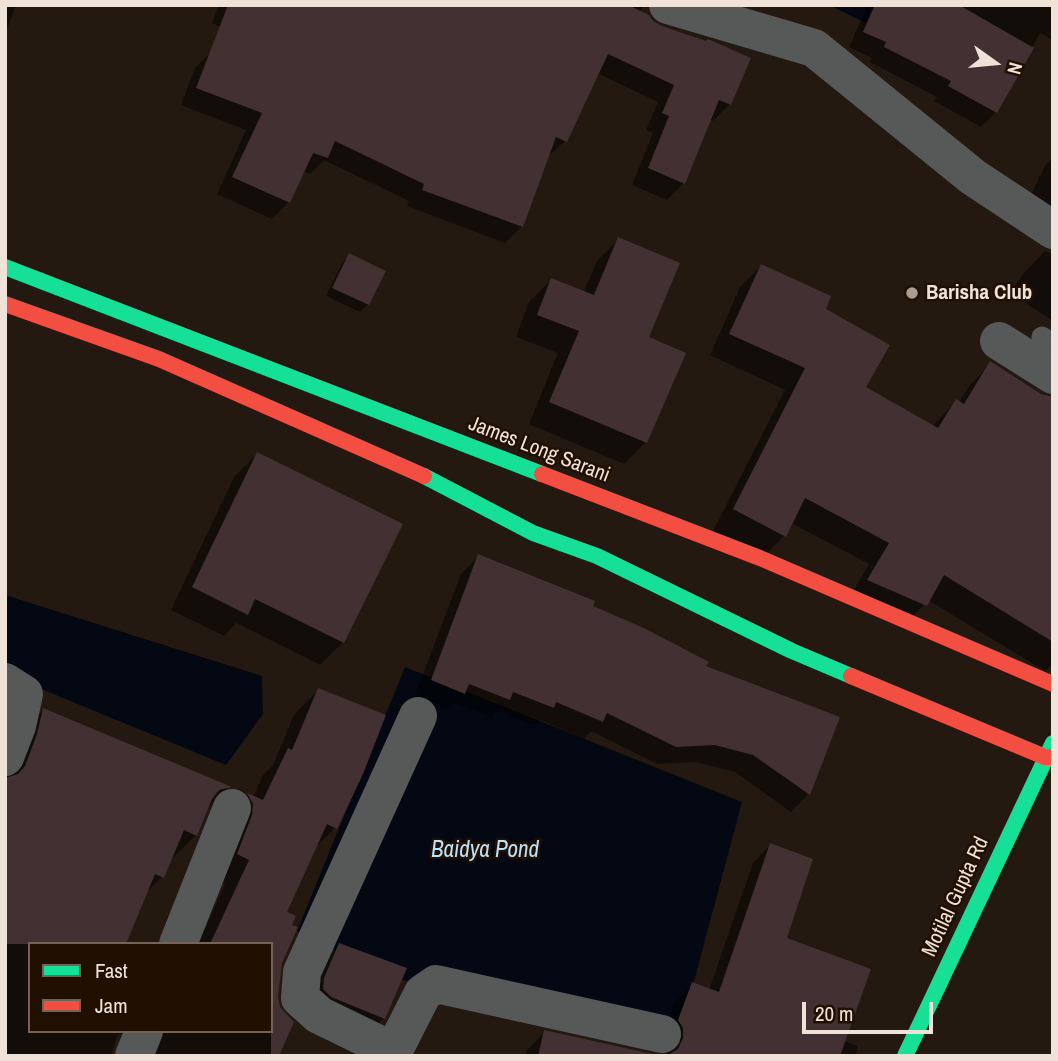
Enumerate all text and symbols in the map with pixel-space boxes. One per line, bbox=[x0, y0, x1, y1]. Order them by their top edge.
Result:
north arrow bbox=[960, 28, 1030, 98]
text: N bbox=[1001, 60, 1029, 77]
place label: Barisha Club bbox=[926, 280, 1032, 306]
marker: Barisha Club bbox=[904, 285, 920, 301]
street label: James Long Sarani bbox=[465, 411, 613, 489]
street label: Motilal Gupta Rd bbox=[917, 833, 995, 961]
water label: Baidya Pond bbox=[431, 837, 539, 865]
legend bbox=[28, 942, 273, 1033]
text: Fast bbox=[95, 956, 128, 985]
scale bar bbox=[806, 988, 937, 1032]
text: Jam bbox=[95, 991, 128, 1020]
text: 20 m bbox=[815, 999, 853, 1028]

